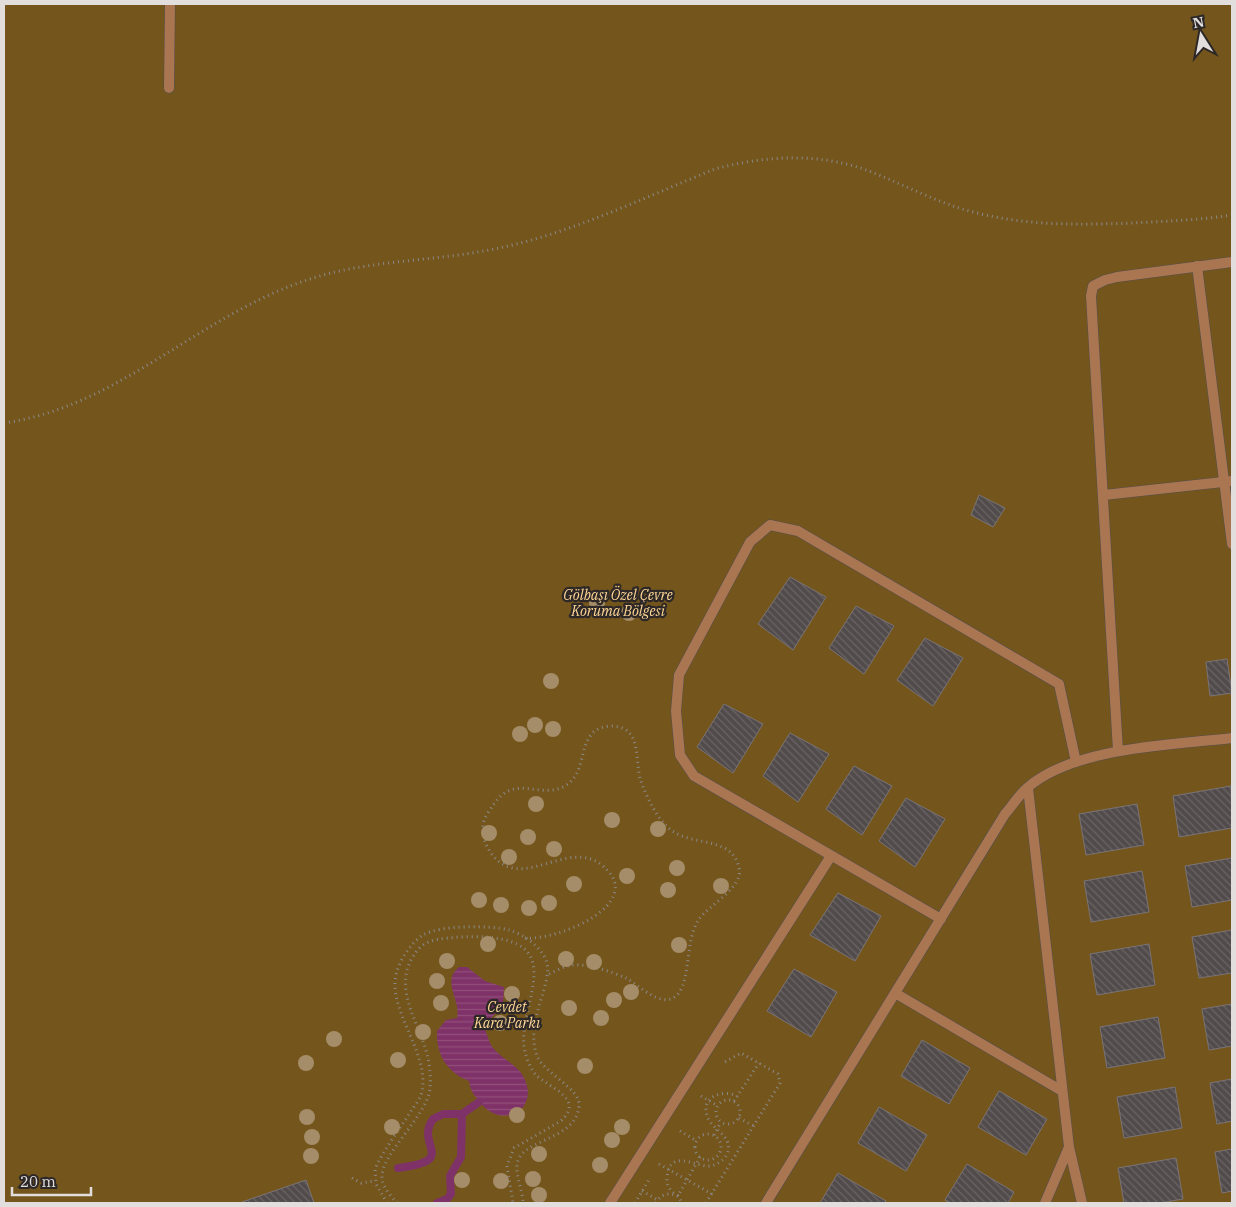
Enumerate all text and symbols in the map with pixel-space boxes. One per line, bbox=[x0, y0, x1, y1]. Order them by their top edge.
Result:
north arrow bbox=[1176, 10, 1226, 60]
text: N bbox=[1191, 12, 1206, 32]
park label: Gölbaşı Özel Çevre Koruma Bölgesi bbox=[563, 585, 674, 620]
park label: Cevdet Kara Parkı bbox=[473, 998, 541, 1032]
scale bar bbox=[12, 1164, 91, 1196]
text: 20 m bbox=[20, 1172, 56, 1191]

